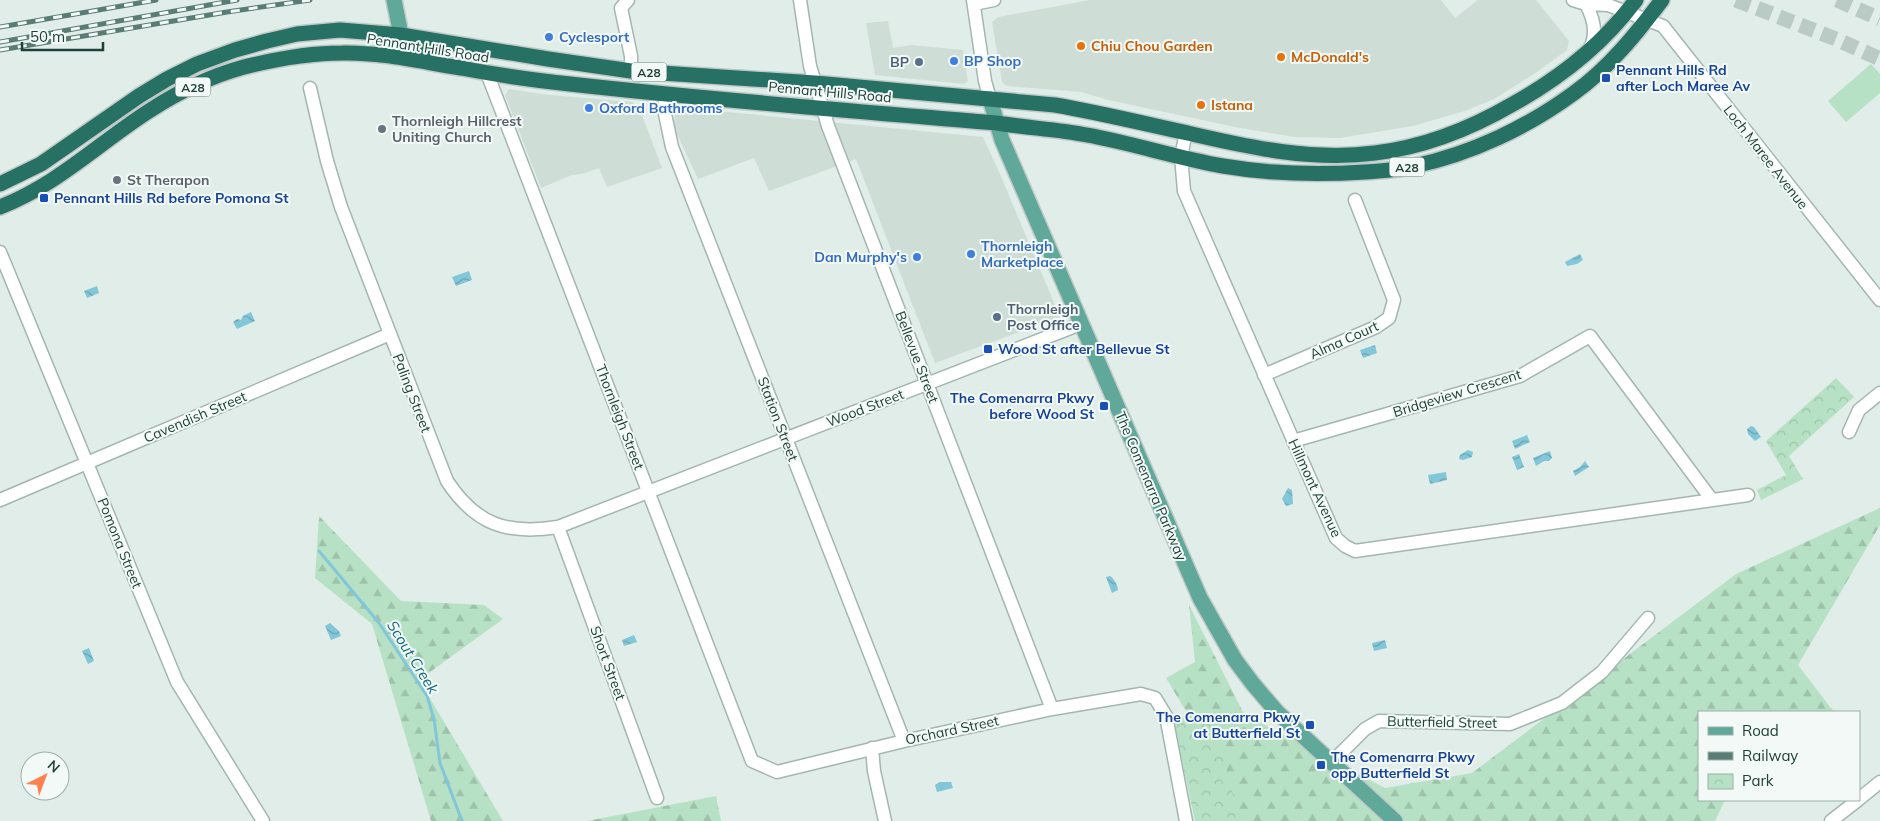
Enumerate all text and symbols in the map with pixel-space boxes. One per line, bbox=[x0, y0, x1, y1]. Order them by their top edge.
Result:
scale bar bbox=[22, 20, 104, 52]
text: 50 m bbox=[30, 27, 65, 46]
place label: Cyclesport bbox=[559, 28, 630, 46]
street label: Pennant Hills Road bbox=[366, 29, 490, 67]
marker: Cyclesport bbox=[543, 31, 555, 43]
place label: Chiu Chou Garden bbox=[1091, 37, 1213, 55]
marker: Chiu Chou Garden bbox=[1075, 40, 1087, 52]
place label: McDonald's bbox=[1291, 48, 1369, 66]
marker: McDonald's bbox=[1275, 51, 1287, 63]
place label: BP Shop bbox=[964, 52, 1022, 70]
place label: BP bbox=[890, 53, 909, 71]
marker: BP Shop bbox=[948, 55, 960, 67]
marker: BP bbox=[913, 56, 925, 68]
place label: Pennant Hills Rd after Loch Maree Av bbox=[1616, 61, 1751, 95]
road number: A28 bbox=[632, 62, 666, 82]
marker: Pennant Hills Rd after Loch Maree Av bbox=[1600, 72, 1612, 84]
road number: A28 bbox=[176, 77, 210, 96]
street label: Pennant Hills Road bbox=[768, 78, 892, 106]
place label: Istana bbox=[1211, 96, 1253, 114]
place label: Oxford Bathrooms bbox=[599, 99, 723, 117]
marker: Istana bbox=[1195, 99, 1207, 111]
street label: Loch Maree Avenue bbox=[1720, 101, 1812, 213]
marker: Oxford Bathrooms bbox=[583, 102, 595, 114]
place label: Thornleigh Hillcrest Uniting Church bbox=[392, 112, 522, 146]
marker: Thornleigh Hillcrest Uniting Church bbox=[376, 123, 388, 135]
road number: A28 bbox=[1390, 158, 1424, 176]
place label: St Therapon bbox=[127, 171, 209, 189]
marker: St Therapon bbox=[111, 174, 123, 186]
place label: Pennant Hills Rd before Pomona St bbox=[54, 189, 289, 207]
marker: Pennant Hills Rd before Pomona St bbox=[38, 192, 50, 204]
place label: Thornleigh Marketplace bbox=[981, 237, 1064, 271]
place label: Dan Murphy's bbox=[814, 248, 907, 266]
marker: Thornleigh Marketplace bbox=[965, 248, 977, 260]
marker: Dan Murphy's bbox=[911, 251, 923, 263]
place label: Thornleigh Post Office bbox=[1007, 300, 1080, 334]
street label: Bellevue Street bbox=[891, 309, 943, 406]
marker: Thornleigh Post Office bbox=[991, 311, 1003, 323]
street label: Alma Court bbox=[1307, 317, 1381, 363]
place label: Wood St after Bellevue St bbox=[998, 340, 1170, 358]
marker: Wood St after Bellevue St bbox=[982, 343, 994, 355]
street label: Paling Street bbox=[389, 351, 435, 435]
street label: Thornleigh Street bbox=[592, 362, 648, 472]
street label: Bridgeview Crescent bbox=[1391, 365, 1523, 421]
street label: Station Street bbox=[754, 374, 802, 464]
street label: Wood Street bbox=[824, 385, 906, 431]
street label: Cavendish Street bbox=[141, 387, 249, 447]
place label: The Comenarra Pkwy before Wood St bbox=[950, 389, 1095, 423]
marker: The Comenarra Pkwy before Wood St bbox=[1098, 400, 1110, 412]
street label: The Comenarra Parkway bbox=[1111, 409, 1191, 564]
street label: Hillmont Avenue bbox=[1284, 436, 1346, 540]
street label: Pomona Street bbox=[94, 495, 146, 591]
water label: Scout Creek bbox=[383, 617, 444, 698]
street label: Short Street bbox=[586, 623, 630, 703]
place label: The Comenarra Pkwy at Butterfield St bbox=[1156, 708, 1301, 742]
street label: Orchard Street bbox=[904, 711, 1000, 749]
legend bbox=[1698, 711, 1860, 801]
street label: Butterfield Street bbox=[1387, 712, 1497, 732]
marker: The Comenarra Pkwy at Butterfield St bbox=[1304, 719, 1316, 731]
text: Road bbox=[1742, 721, 1779, 740]
text: Railway bbox=[1742, 746, 1798, 765]
place label: The Comenarra Pkwy opp Butterfield St bbox=[1331, 748, 1475, 782]
north arrow bbox=[20, 751, 70, 801]
text: N bbox=[44, 756, 64, 777]
marker: The Comenarra Pkwy opp Butterfield St bbox=[1315, 759, 1327, 771]
text: Park bbox=[1742, 771, 1774, 790]

